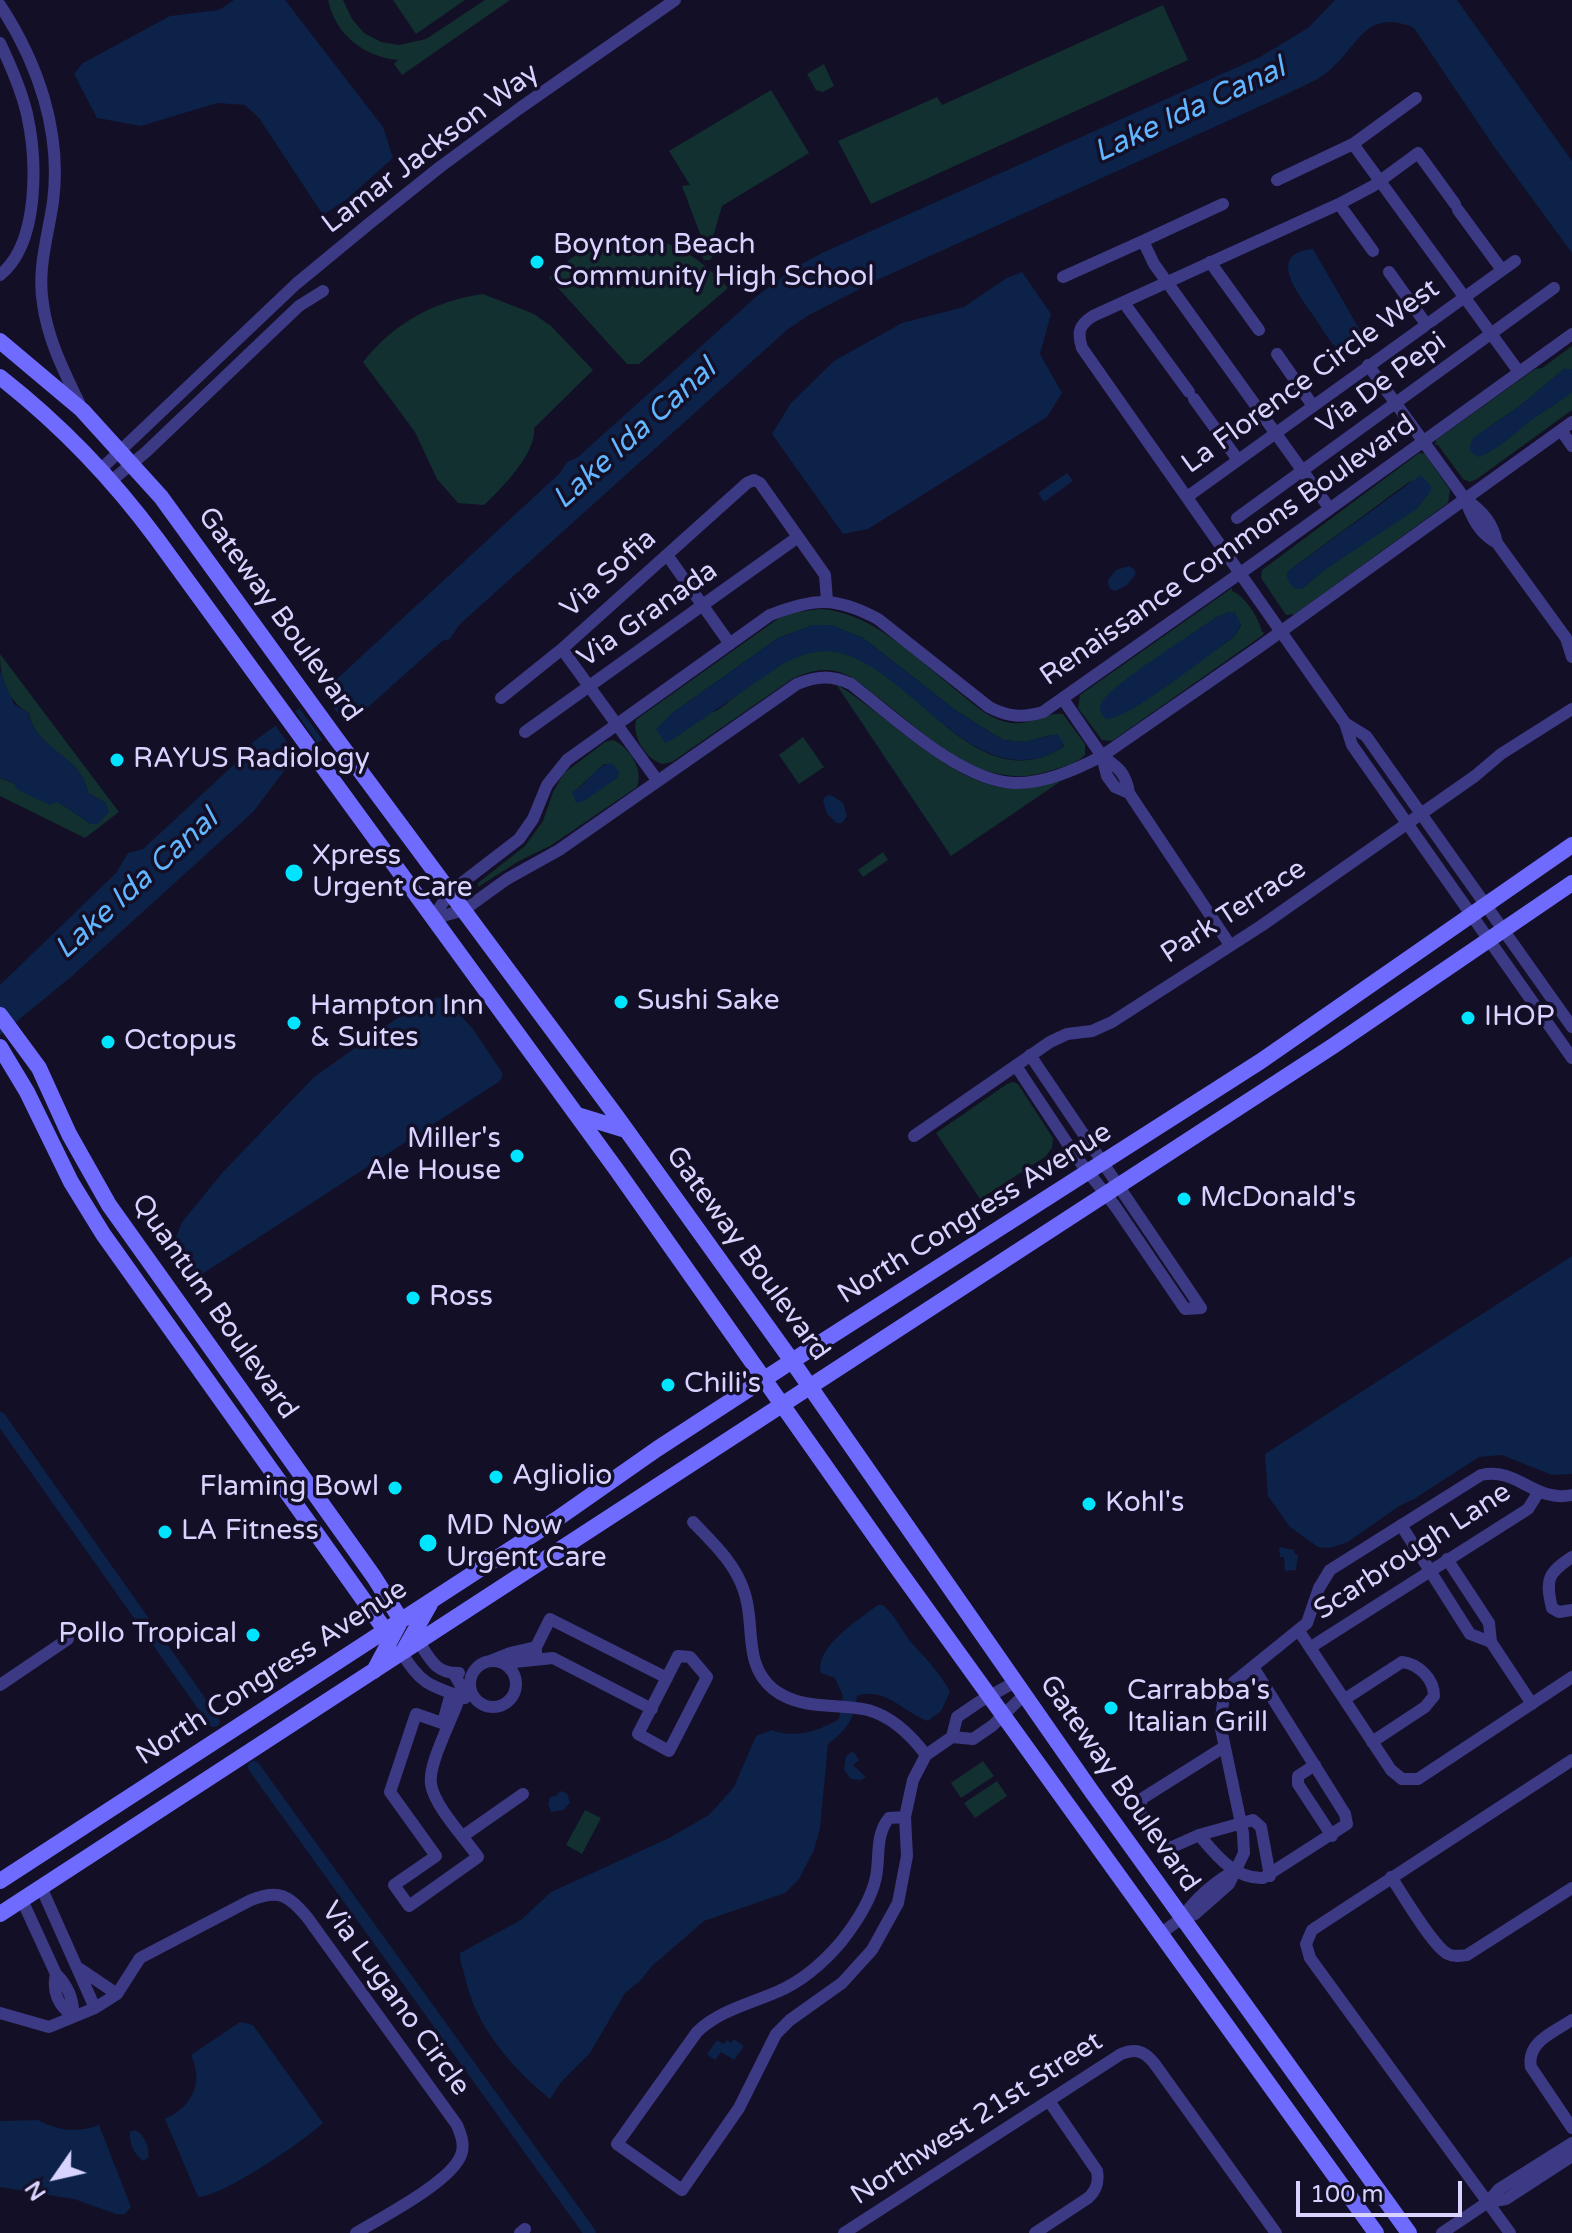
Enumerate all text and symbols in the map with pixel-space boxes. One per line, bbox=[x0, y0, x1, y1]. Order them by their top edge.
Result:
water label: Lake Ida Canal bbox=[1089, 51, 1291, 171]
street label: Lamar Jackson Way bbox=[316, 57, 546, 241]
place label: Boynton Beach Community High School bbox=[553, 229, 874, 295]
marker: Boynton Beach Community High School bbox=[528, 253, 546, 271]
street label: La Florence Circle West bbox=[1176, 272, 1446, 482]
street label: Via De Pepi bbox=[1311, 326, 1453, 442]
water label: Lake Ida Canal bbox=[546, 352, 724, 518]
street label: Renaissance Commons Boulevard bbox=[1034, 408, 1422, 694]
street label: Gateway Boulevard bbox=[190, 501, 368, 729]
street label: Via Sofia bbox=[554, 522, 664, 626]
street label: Via Granada bbox=[572, 554, 724, 676]
place label: RAYUS Radiology bbox=[133, 743, 370, 777]
marker: RAYUS Radiology bbox=[108, 751, 126, 769]
water label: Lake Ida Canal bbox=[48, 802, 226, 968]
place label: Xpress Urgent Care bbox=[312, 840, 473, 906]
street label: Park Terrace bbox=[1155, 853, 1313, 971]
marker: Xpress Urgent Care bbox=[283, 862, 305, 884]
place label: Sushi Sake bbox=[637, 985, 780, 1019]
place label: Hampton Inn & Suites bbox=[310, 990, 484, 1056]
marker: Sushi Sake bbox=[612, 993, 630, 1011]
place label: IHOP bbox=[1484, 1001, 1555, 1035]
marker: IHOP bbox=[1459, 1009, 1477, 1027]
marker: Hampton Inn & Suites bbox=[285, 1014, 303, 1032]
place label: Octopus bbox=[124, 1025, 237, 1059]
marker: Octopus bbox=[99, 1033, 117, 1051]
street label: North Congress Avenue bbox=[832, 1116, 1118, 1312]
place label: Miller's Ale House bbox=[366, 1123, 501, 1189]
street label: Gateway Boulevard bbox=[658, 1140, 836, 1368]
marker: Miller's Ale House bbox=[508, 1147, 526, 1165]
place label: McDonald's bbox=[1200, 1182, 1356, 1216]
street label: Quantum Boulevard bbox=[124, 1188, 304, 1426]
marker: McDonald's bbox=[1175, 1190, 1193, 1208]
place label: Ross bbox=[429, 1281, 493, 1315]
marker: Ross bbox=[404, 1289, 422, 1307]
place label: Chili's bbox=[684, 1368, 761, 1402]
marker: Chili's bbox=[659, 1376, 677, 1394]
place label: Agliolio bbox=[512, 1460, 612, 1494]
marker: Agliolio bbox=[487, 1468, 505, 1486]
place label: Flaming Bowl bbox=[200, 1471, 379, 1505]
street label: Scarbrough Lane bbox=[1308, 1476, 1518, 1628]
marker: Flaming Bowl bbox=[386, 1479, 404, 1497]
place label: Kohl's bbox=[1105, 1487, 1184, 1521]
marker: Kohl's bbox=[1080, 1495, 1098, 1513]
place label: MD Now Urgent Care bbox=[446, 1510, 607, 1576]
place label: LA Fitness bbox=[181, 1515, 319, 1549]
marker: LA Fitness bbox=[156, 1523, 174, 1541]
marker: MD Now Urgent Care bbox=[417, 1532, 439, 1554]
street label: North Congress Avenue bbox=[130, 1573, 414, 1773]
place label: Pollo Tropical bbox=[58, 1618, 237, 1652]
marker: Pollo Tropical bbox=[244, 1626, 262, 1644]
street label: Gateway Boulevard bbox=[1032, 1669, 1206, 1899]
place label: Carrabba's Italian Grill bbox=[1127, 1675, 1270, 1741]
marker: Carrabba's Italian Grill bbox=[1102, 1699, 1120, 1717]
street label: Via Lugano Circle bbox=[313, 1895, 477, 2103]
street label: Northwest 21st Street bbox=[845, 2025, 1109, 2213]
north arrow bbox=[16, 2137, 96, 2217]
scale bar bbox=[1300, 2165, 1466, 2215]
text: N bbox=[20, 2176, 52, 2205]
text: 100 m bbox=[1310, 2180, 1384, 2209]

